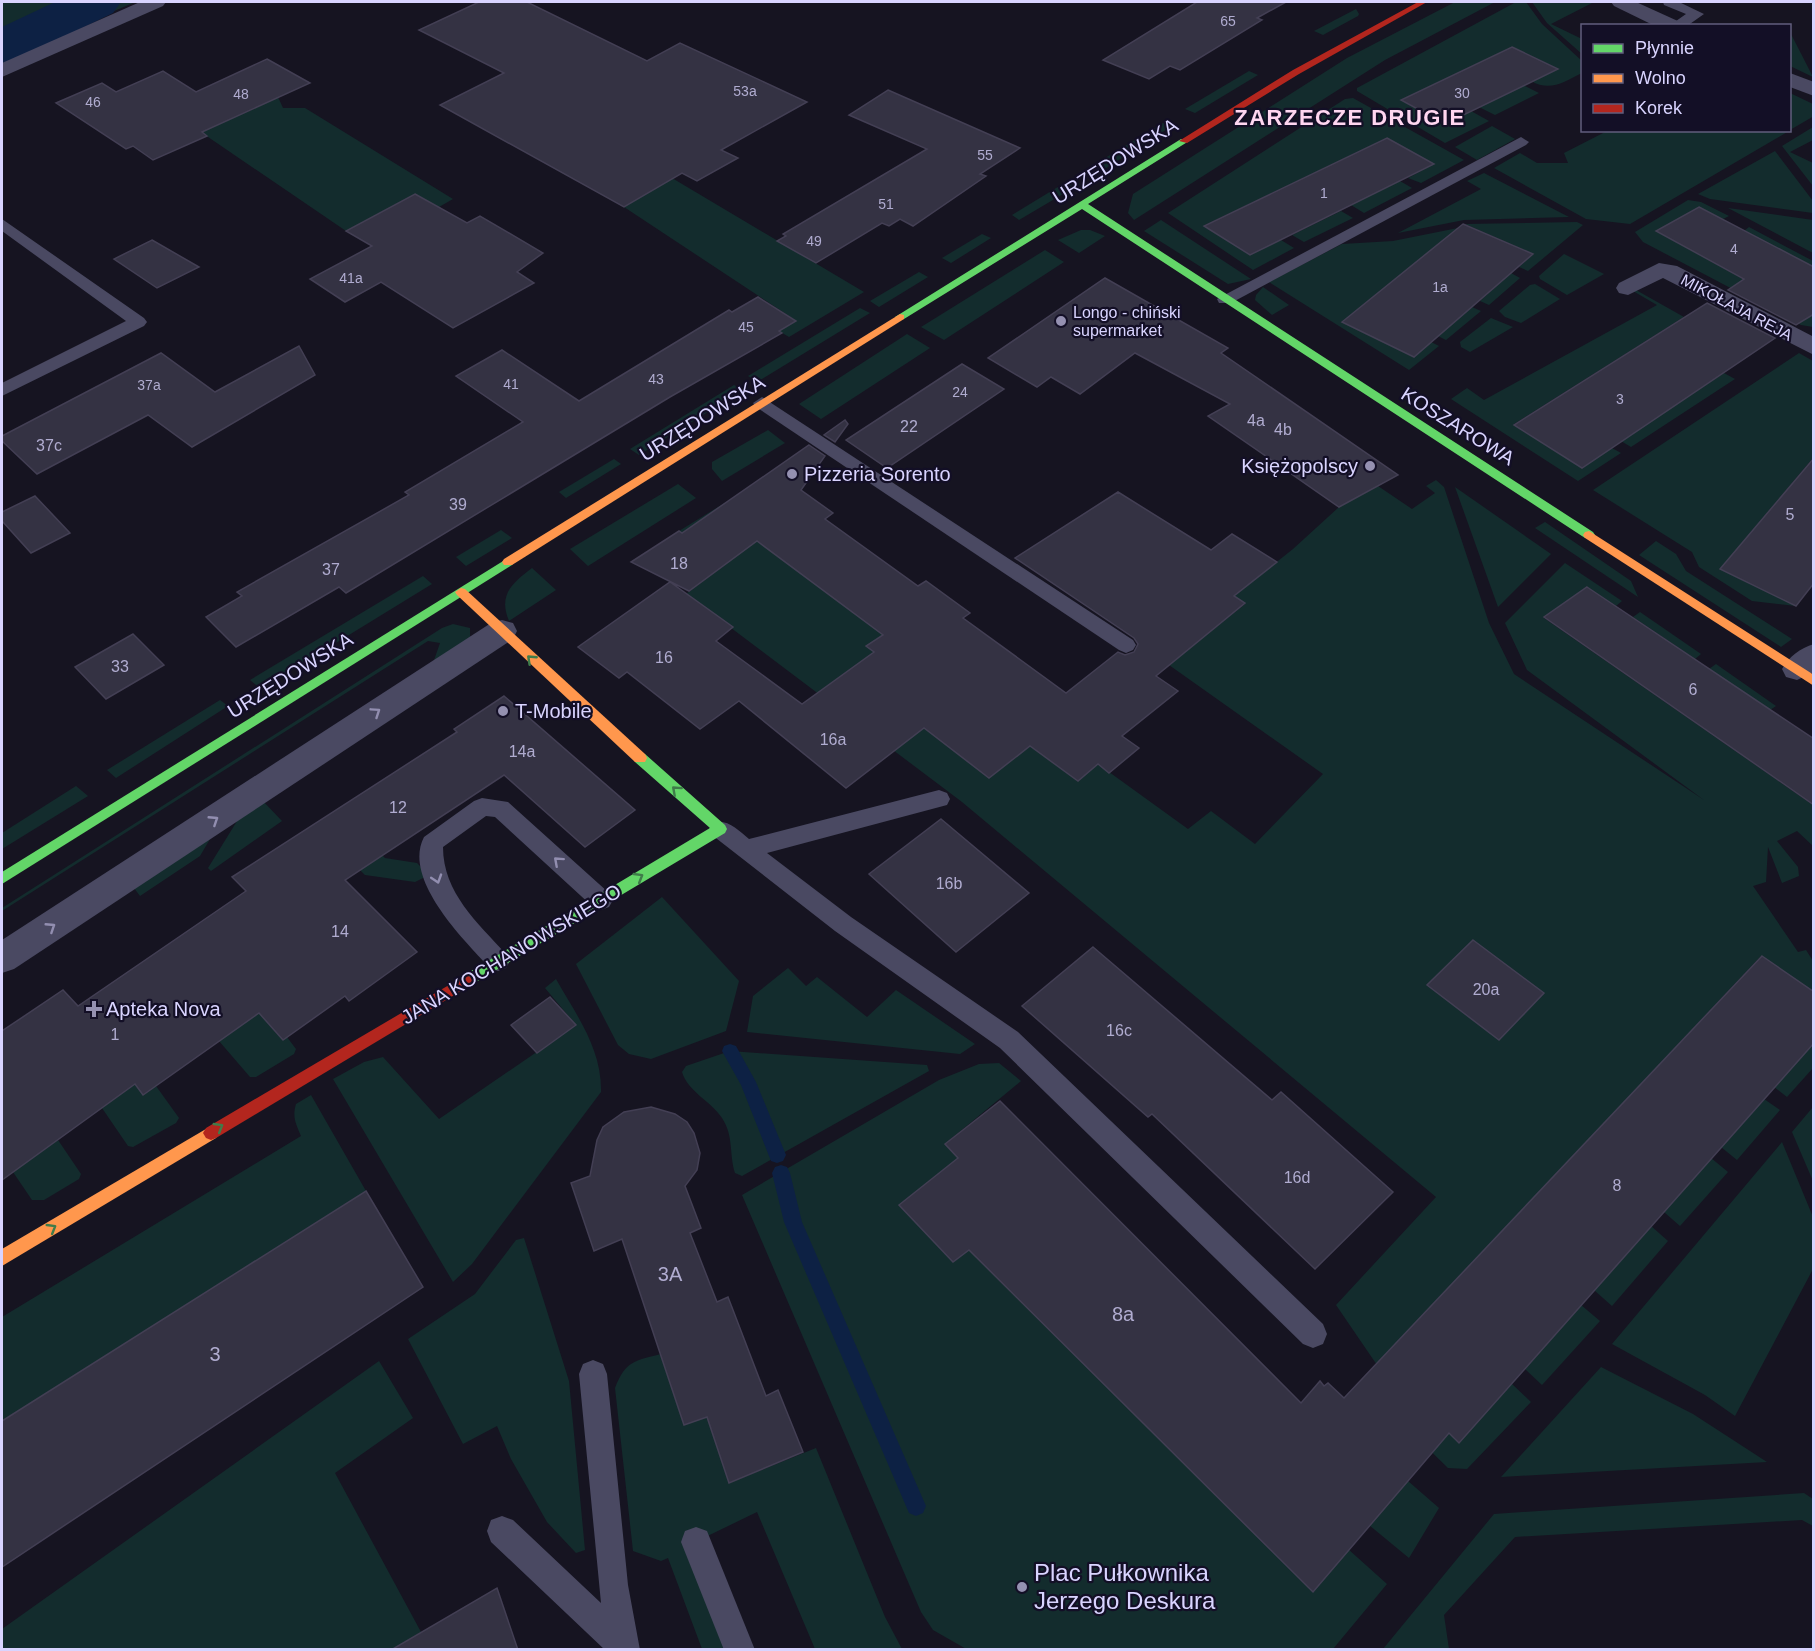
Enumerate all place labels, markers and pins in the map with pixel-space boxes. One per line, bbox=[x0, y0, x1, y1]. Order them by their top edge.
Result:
place label: Longo - chiński supermarket bbox=[1073, 304, 1181, 339]
marker: Longo - chiński supermarket bbox=[1054, 314, 1068, 328]
place label: Księżopolscy bbox=[1241, 455, 1358, 477]
marker: Księżopolscy bbox=[1363, 459, 1377, 473]
place label: Pizzeria Sorento bbox=[804, 463, 951, 485]
marker: Pizzeria Sorento bbox=[785, 467, 799, 481]
place label: T-Mobile bbox=[515, 700, 592, 722]
marker: T-Mobile bbox=[496, 704, 510, 718]
place label: Apteka Nova bbox=[106, 998, 221, 1020]
marker: Apteka Nova bbox=[87, 1002, 101, 1016]
place label: Plac Pułkownika Jerzego Deskura bbox=[1034, 1559, 1216, 1614]
marker: Plac Pułkownika Jerzego Deskura bbox=[1015, 1580, 1029, 1594]

